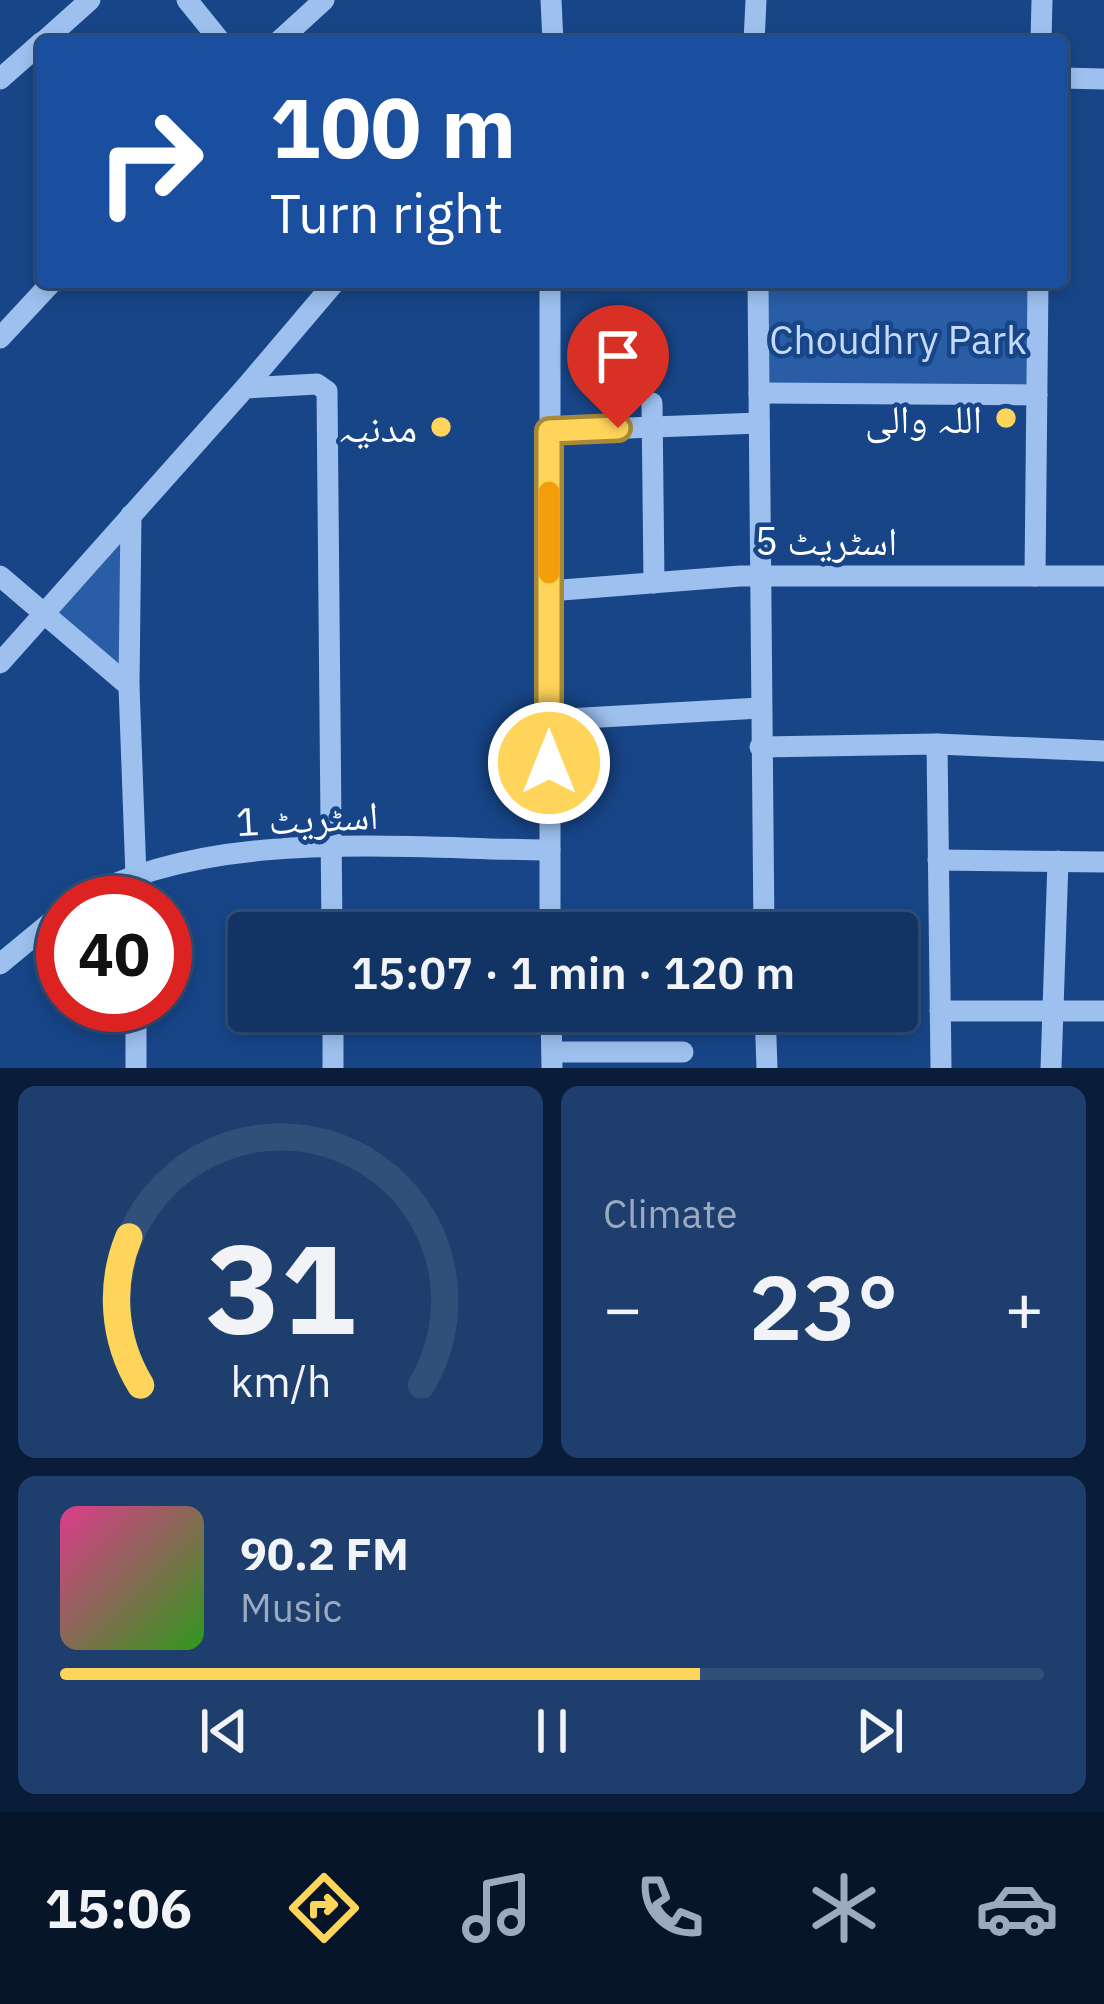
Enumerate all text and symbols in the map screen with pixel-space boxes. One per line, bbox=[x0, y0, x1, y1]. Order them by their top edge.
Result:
text: 100 m bbox=[270, 72, 516, 181]
icon: right bbox=[72, 84, 228, 240]
text: Turn right bbox=[270, 178, 504, 248]
pin bbox=[567, 305, 669, 428]
park label: Choudhry Park bbox=[769, 314, 1027, 365]
icon: arrive bbox=[585, 323, 651, 389]
place label: اللہ والی bbox=[865, 393, 982, 444]
place label: مدنیہ bbox=[338, 402, 417, 453]
marker: اللہ والی bbox=[993, 405, 1019, 431]
marker: مدنیہ bbox=[428, 414, 454, 440]
street label: اسٹریٹ 5 bbox=[755, 515, 897, 566]
position arrow bbox=[486, 700, 612, 826]
street label: اسٹریٹ 1 bbox=[234, 789, 380, 847]
speed limit sign: 40 bbox=[36, 876, 192, 1032]
text: 15:07 · 1 min · 120 m bbox=[351, 943, 795, 1001]
text: Climate bbox=[603, 1188, 737, 1239]
text: 31 bbox=[206, 1206, 355, 1368]
text: 23° bbox=[748, 1248, 899, 1365]
text: − bbox=[603, 1264, 643, 1350]
text: + bbox=[1004, 1264, 1044, 1350]
text: km/h bbox=[230, 1353, 331, 1409]
text: 90.2 FM bbox=[240, 1524, 409, 1582]
text: Music bbox=[240, 1582, 342, 1633]
icon: previous bbox=[191, 1698, 257, 1764]
icon: pause bbox=[519, 1698, 585, 1764]
icon: next bbox=[847, 1698, 913, 1764]
icon: directions bbox=[282, 1866, 366, 1950]
icon: music bbox=[455, 1866, 539, 1950]
icon: phone bbox=[628, 1866, 712, 1950]
icon: climate bbox=[802, 1866, 886, 1950]
icon: car bbox=[975, 1866, 1059, 1950]
text: 15:06 bbox=[45, 1873, 192, 1943]

